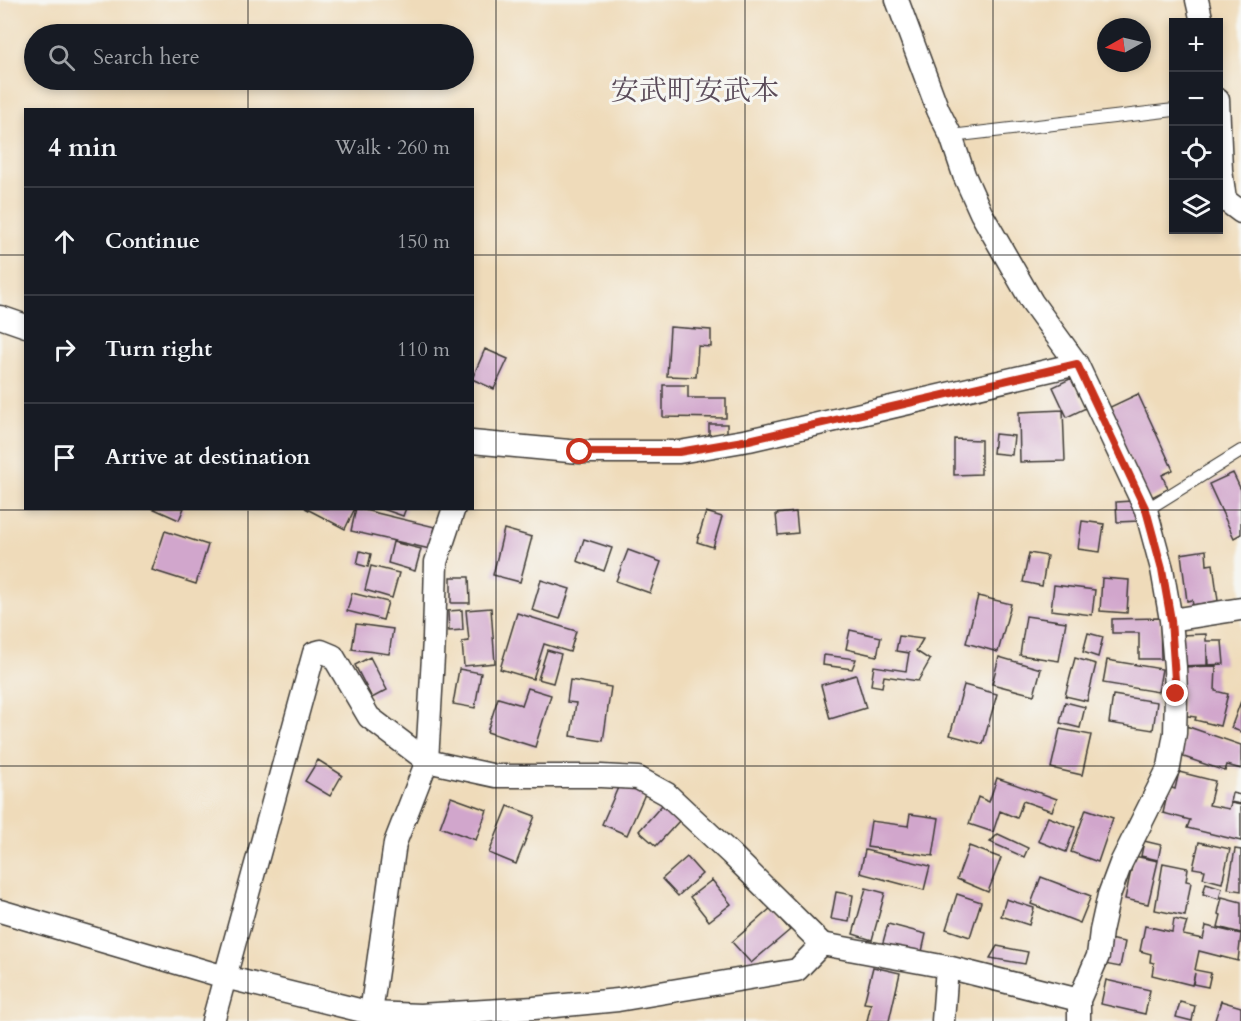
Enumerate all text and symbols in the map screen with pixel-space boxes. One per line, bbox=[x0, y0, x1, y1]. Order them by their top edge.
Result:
north arrow bbox=[1097, 18, 1151, 72]
map controls bbox=[1169, 18, 1223, 234]
button: + bbox=[1169, 18, 1223, 72]
search box bbox=[24, 24, 474, 90]
icon: search bbox=[45, 41, 78, 74]
text: Search here bbox=[93, 42, 200, 72]
district label: 安武町安武本 bbox=[611, 72, 779, 110]
button: − bbox=[1169, 72, 1223, 126]
button: locate bbox=[1169, 126, 1223, 180]
text: 4 min bbox=[48, 130, 117, 165]
text: Walk · 260 m bbox=[335, 134, 450, 161]
button: layers bbox=[1169, 180, 1223, 234]
icon: ahead bbox=[48, 225, 81, 258]
text: Continue bbox=[105, 226, 200, 256]
text: 150 m bbox=[397, 228, 450, 255]
icon: right bbox=[48, 333, 81, 366]
text: Turn right bbox=[105, 334, 212, 364]
text: 110 m bbox=[397, 336, 450, 363]
route start bbox=[566, 438, 592, 464]
icon: arrive bbox=[48, 441, 81, 474]
text: Arrive at destination bbox=[105, 442, 310, 472]
route end bbox=[1162, 680, 1188, 706]

